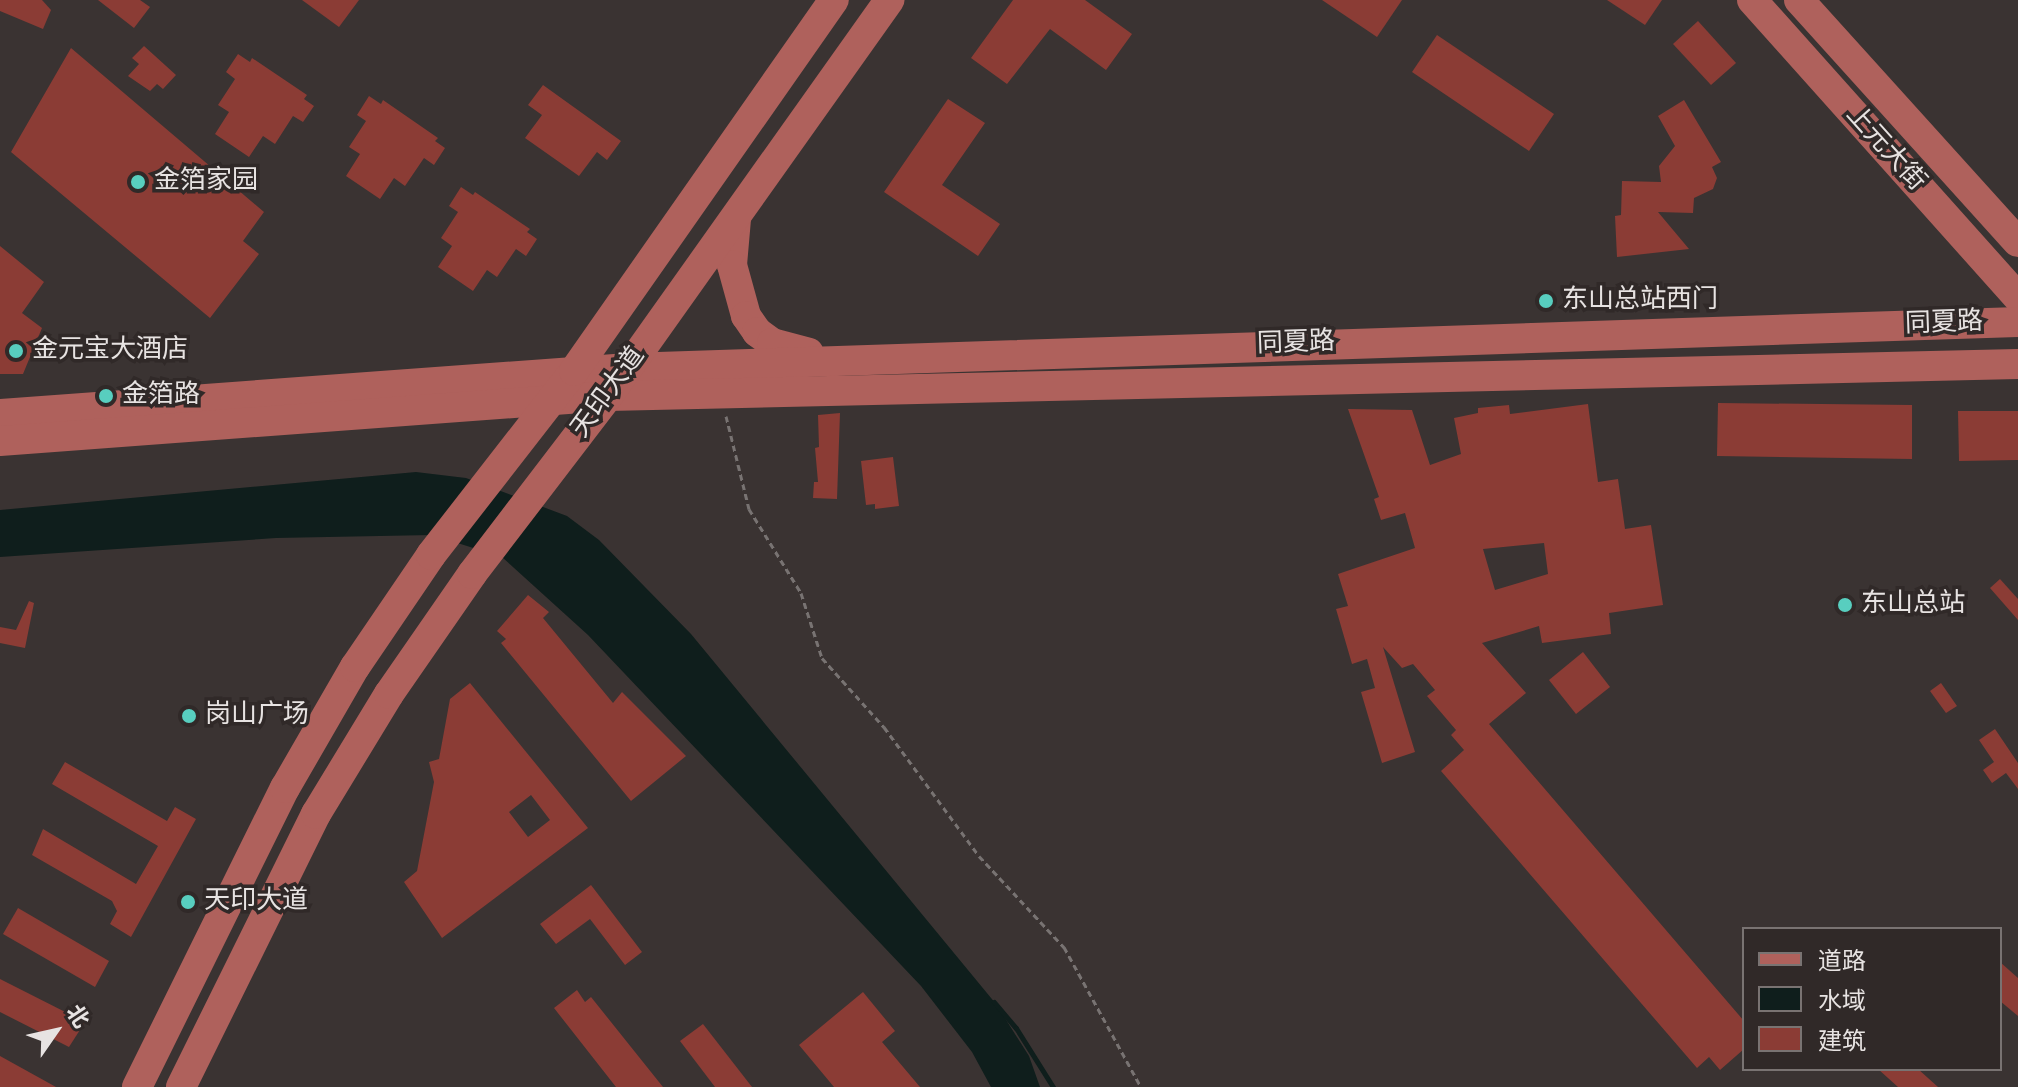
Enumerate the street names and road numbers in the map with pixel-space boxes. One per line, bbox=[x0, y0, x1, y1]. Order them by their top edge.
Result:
street label: 上元大街 bbox=[1839, 100, 1931, 198]
street label: 同夏路 bbox=[1904, 307, 1984, 341]
street label: 同夏路 bbox=[1256, 327, 1336, 361]
street label: 天印大道 bbox=[566, 342, 652, 444]

